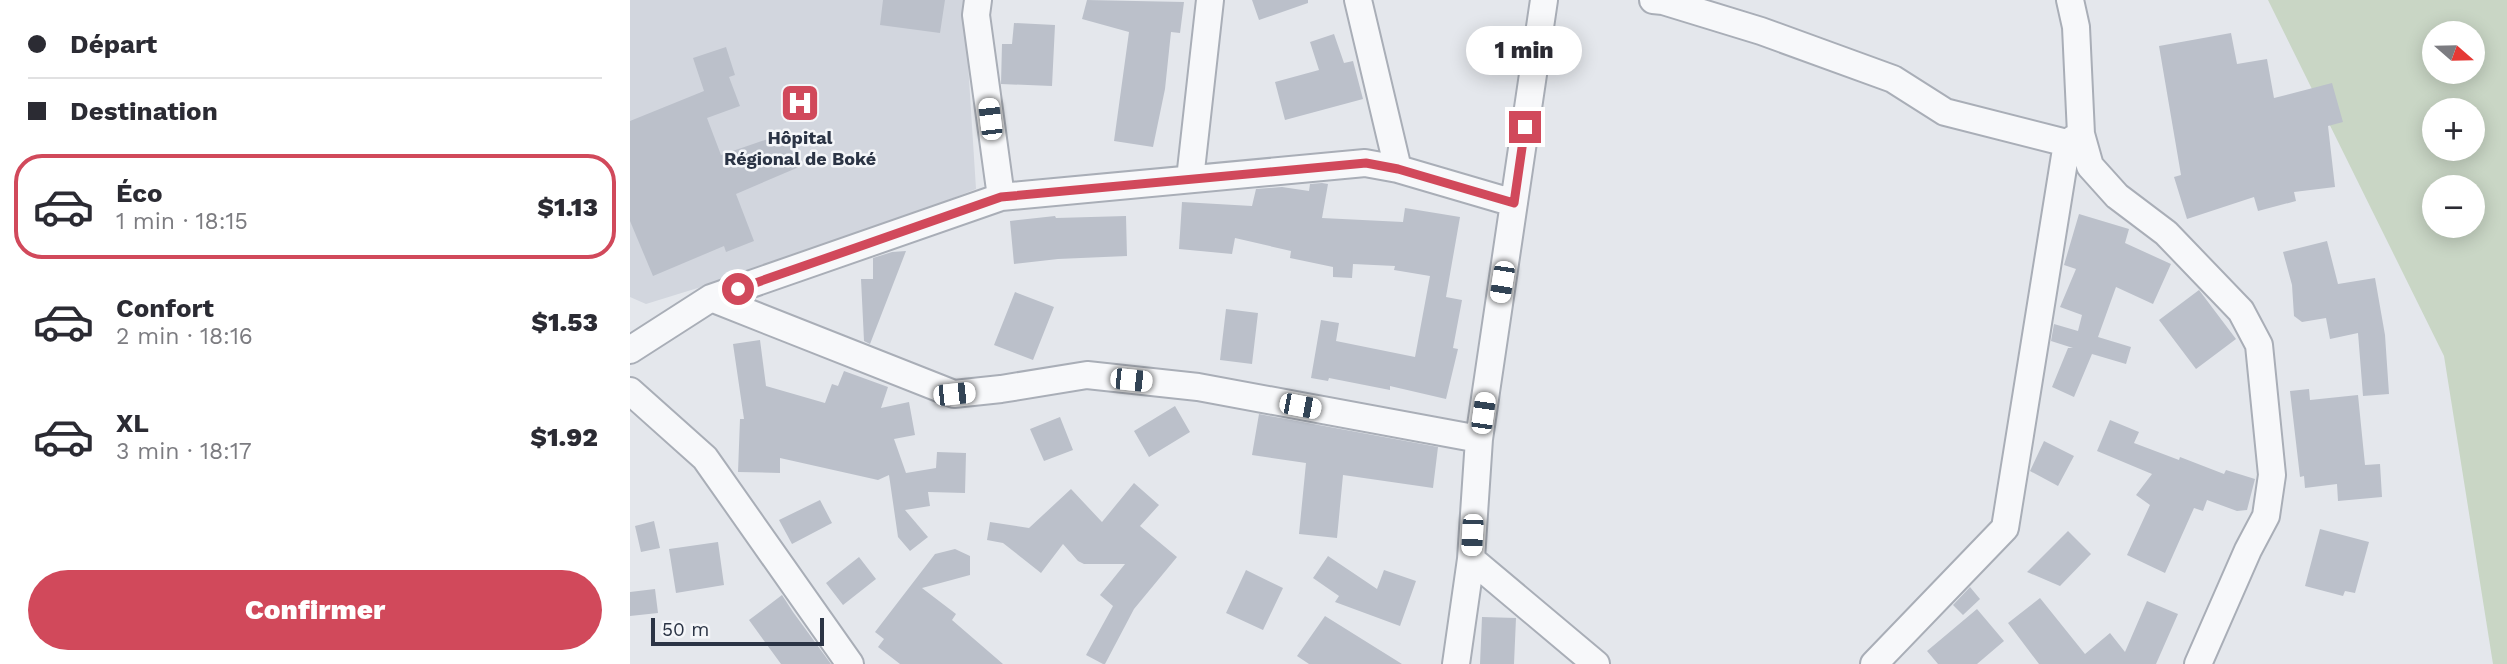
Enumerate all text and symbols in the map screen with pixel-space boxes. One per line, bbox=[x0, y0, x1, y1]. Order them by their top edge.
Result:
north arrow bbox=[2422, 21, 2485, 84]
map controls bbox=[2422, 21, 2485, 238]
callout: 1 min bbox=[1467, 25, 1583, 74]
text: Départ bbox=[70, 29, 157, 59]
text: 1 min bbox=[1494, 37, 1554, 64]
hospital icon: Hôpital Régional de Boké bbox=[779, 82, 821, 124]
text: Destination bbox=[70, 96, 218, 126]
car bbox=[978, 97, 1003, 141]
button: + bbox=[2422, 98, 2485, 161]
route end bbox=[1509, 111, 1541, 143]
place label: Hôpital Régional de Boké bbox=[724, 127, 876, 169]
icon: car bbox=[32, 175, 95, 238]
button: − bbox=[2422, 175, 2485, 238]
text: Éco bbox=[116, 178, 163, 208]
text: $1.13 bbox=[537, 192, 598, 222]
text: 1 min · 18:15 bbox=[116, 208, 248, 235]
car bbox=[1489, 260, 1516, 304]
route start bbox=[722, 273, 754, 305]
icon: car bbox=[32, 290, 95, 353]
text: Confort bbox=[116, 293, 214, 323]
text: $1.53 bbox=[531, 307, 598, 337]
text: 2 min · 18:16 bbox=[116, 323, 253, 350]
car bbox=[1110, 367, 1153, 393]
car bbox=[933, 381, 976, 407]
car bbox=[1470, 391, 1497, 435]
car bbox=[1278, 392, 1323, 420]
icon: car bbox=[32, 405, 95, 468]
text: XL bbox=[116, 408, 149, 438]
text: $1.92 bbox=[530, 422, 598, 452]
text: 3 min · 18:17 bbox=[116, 438, 252, 465]
car bbox=[1461, 513, 1484, 557]
button: Confirmer bbox=[28, 570, 602, 650]
scale bar bbox=[651, 615, 824, 647]
text: 50 m bbox=[662, 618, 709, 641]

